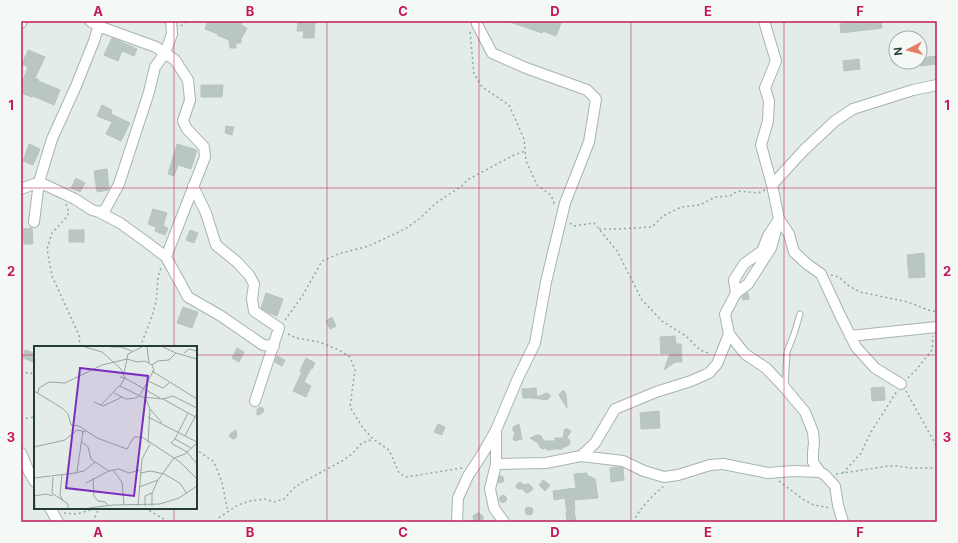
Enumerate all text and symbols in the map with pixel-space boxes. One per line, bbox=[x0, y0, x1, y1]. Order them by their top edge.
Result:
text: A bbox=[93, 3, 103, 19]
text: B bbox=[246, 3, 255, 19]
text: C bbox=[398, 3, 408, 19]
text: D bbox=[550, 3, 560, 19]
text: E bbox=[704, 3, 712, 19]
text: F bbox=[856, 3, 864, 19]
north arrow bbox=[888, 30, 928, 70]
text: N bbox=[891, 46, 906, 56]
text: 1 bbox=[8, 97, 14, 113]
text: 1 bbox=[944, 97, 950, 113]
text: 2 bbox=[7, 263, 15, 279]
text: 2 bbox=[943, 263, 951, 279]
inset map bbox=[34, 346, 197, 509]
text: 3 bbox=[7, 429, 15, 445]
text: 3 bbox=[943, 429, 951, 445]
text: A bbox=[93, 524, 103, 540]
text: B bbox=[246, 524, 255, 540]
text: C bbox=[398, 524, 408, 540]
text: D bbox=[550, 524, 560, 540]
text: E bbox=[704, 524, 712, 540]
text: F bbox=[856, 524, 864, 540]

